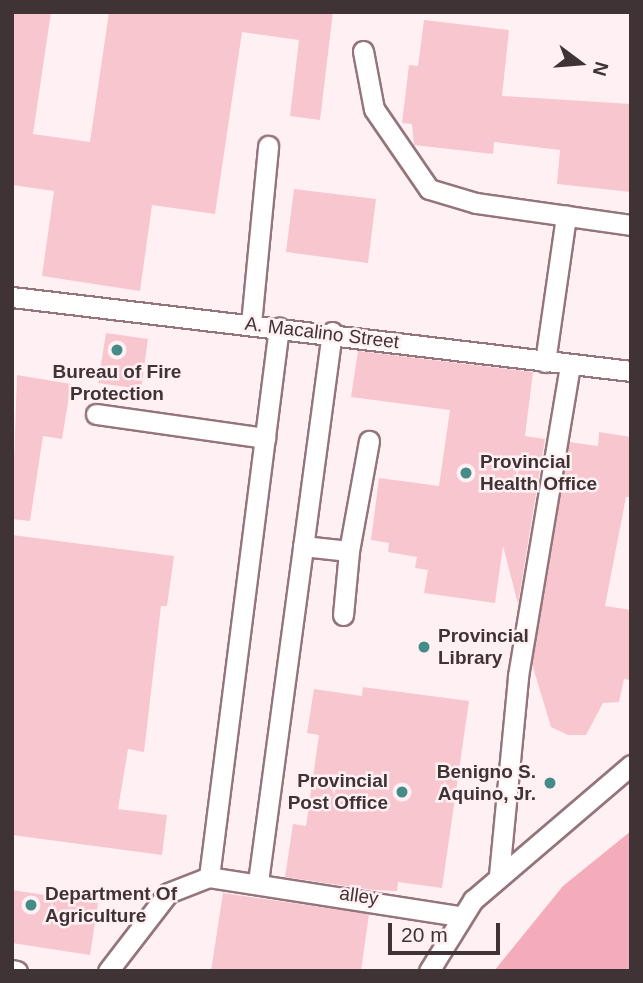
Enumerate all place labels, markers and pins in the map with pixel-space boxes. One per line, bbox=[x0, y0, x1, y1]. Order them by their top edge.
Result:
marker: Bureau of Fire Protection bbox=[109, 342, 125, 358]
place label: Bureau of Fire Protection bbox=[53, 361, 181, 405]
place label: Provincial Health Office bbox=[480, 451, 597, 495]
marker: Provincial Health Office bbox=[458, 465, 474, 481]
place label: Provincial Library bbox=[438, 625, 529, 669]
marker: Provincial Library bbox=[416, 639, 432, 655]
place label: Benigno S. Aquino, Jr. bbox=[437, 761, 536, 805]
place label: Provincial Post Office bbox=[288, 770, 388, 814]
marker: Benigno S. Aquino, Jr. bbox=[542, 775, 558, 791]
marker: Provincial Post Office bbox=[394, 784, 410, 800]
place label: Department Of Agriculture bbox=[45, 883, 177, 927]
marker: Department Of Agriculture bbox=[23, 897, 39, 913]

